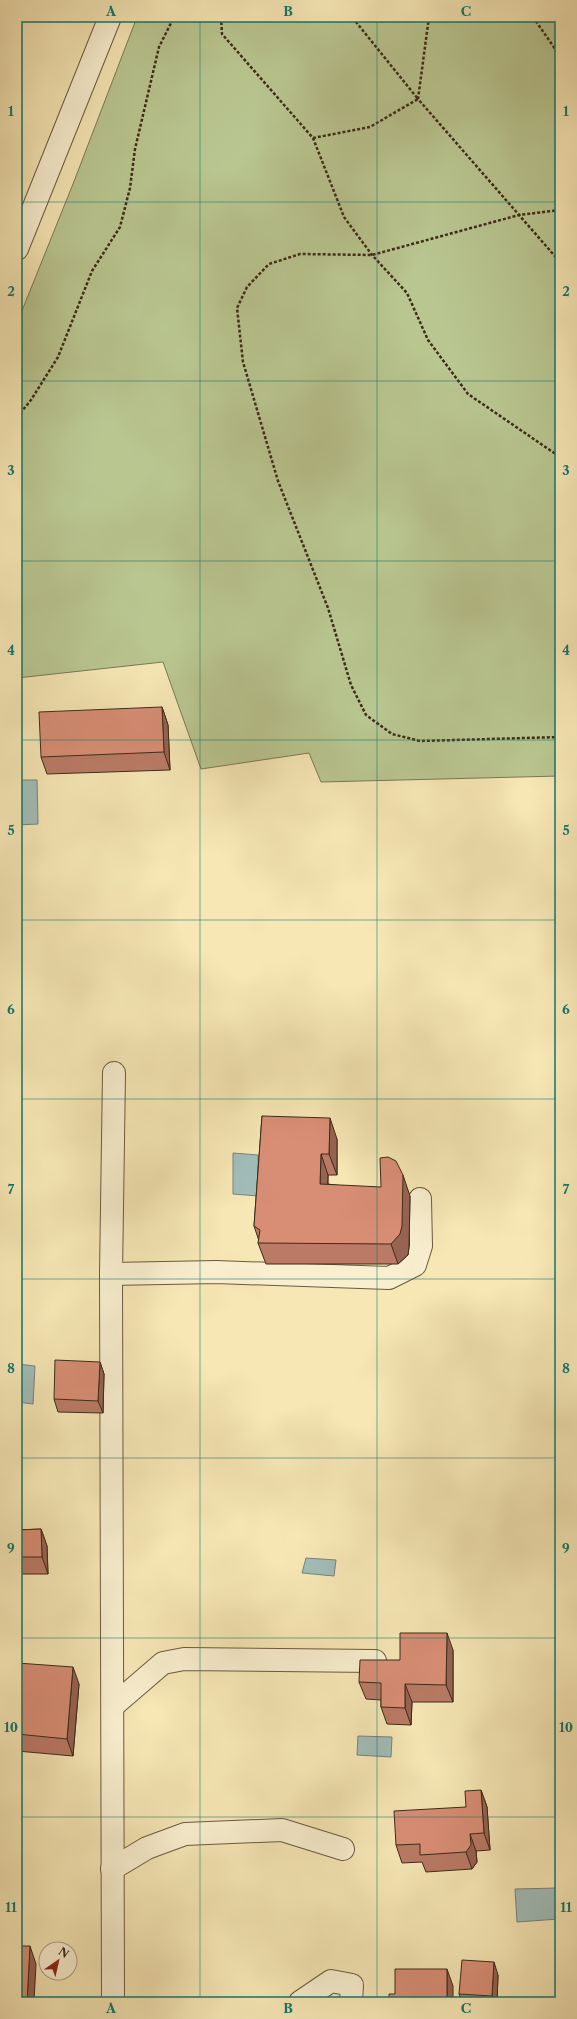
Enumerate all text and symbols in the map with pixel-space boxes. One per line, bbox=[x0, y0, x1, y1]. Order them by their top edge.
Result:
text: A bbox=[105, 3, 117, 19]
text: B bbox=[283, 3, 293, 19]
text: C bbox=[461, 3, 471, 19]
text: 1 bbox=[8, 103, 14, 119]
text: 1 bbox=[563, 103, 569, 119]
text: 2 bbox=[7, 283, 15, 299]
text: 2 bbox=[562, 283, 570, 299]
text: 3 bbox=[7, 462, 15, 478]
text: 3 bbox=[562, 462, 570, 478]
text: 4 bbox=[7, 642, 15, 658]
text: 4 bbox=[562, 642, 570, 658]
text: 5 bbox=[7, 822, 15, 838]
text: 5 bbox=[562, 822, 570, 838]
text: 6 bbox=[7, 1001, 15, 1017]
text: 6 bbox=[562, 1001, 570, 1017]
text: 7 bbox=[8, 1181, 15, 1197]
text: 7 bbox=[563, 1181, 570, 1197]
text: 8 bbox=[7, 1360, 15, 1376]
text: 8 bbox=[562, 1360, 570, 1376]
text: 9 bbox=[7, 1540, 15, 1556]
text: 9 bbox=[562, 1540, 570, 1556]
text: 10 bbox=[4, 1719, 18, 1735]
text: 10 bbox=[559, 1719, 573, 1735]
text: 11 bbox=[5, 1899, 17, 1915]
text: 11 bbox=[560, 1899, 572, 1915]
north arrow bbox=[38, 1941, 78, 1981]
text: N bbox=[56, 1944, 72, 1961]
text: A bbox=[105, 2000, 117, 2016]
text: B bbox=[283, 2000, 293, 2016]
text: C bbox=[461, 2000, 471, 2016]

